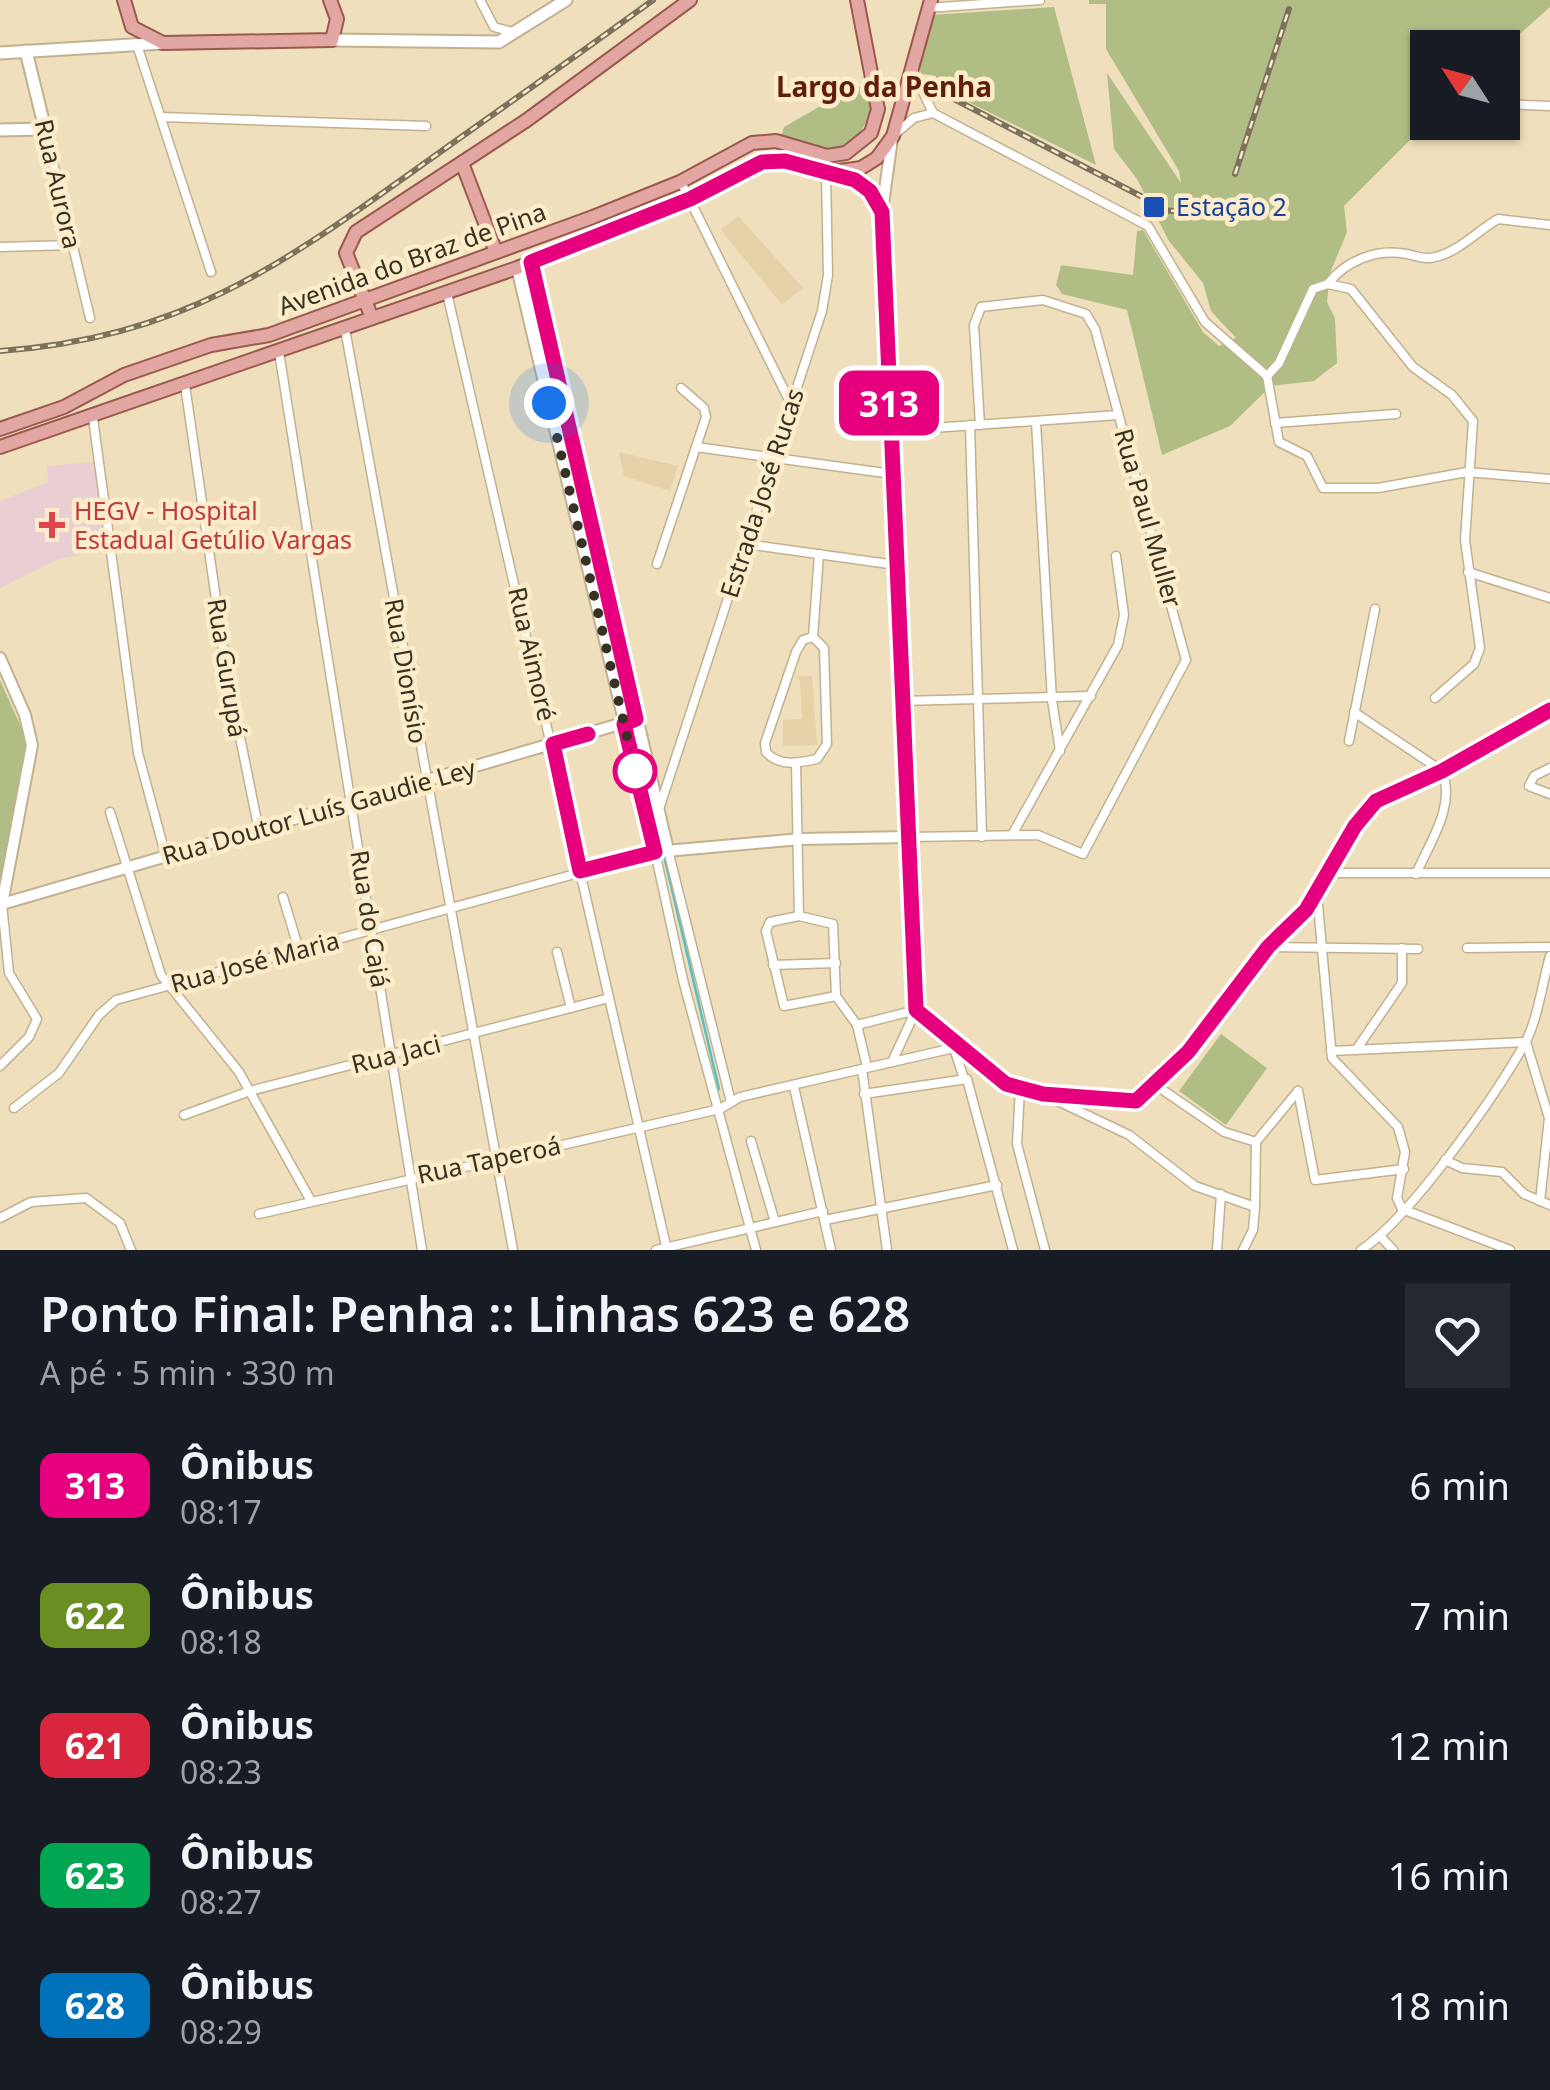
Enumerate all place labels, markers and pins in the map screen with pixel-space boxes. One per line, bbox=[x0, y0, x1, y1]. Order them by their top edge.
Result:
place label: Estação 2 bbox=[1176, 189, 1287, 223]
marker: Estação 2 bbox=[1141, 194, 1167, 220]
place label: HEGV - Hospital Estadual Getúlio Vargas bbox=[74, 493, 352, 556]
marker: HEGV - Hospital Estadual Getúlio Vargas bbox=[39, 512, 65, 538]
unlabelled marker bbox=[614, 750, 656, 792]

